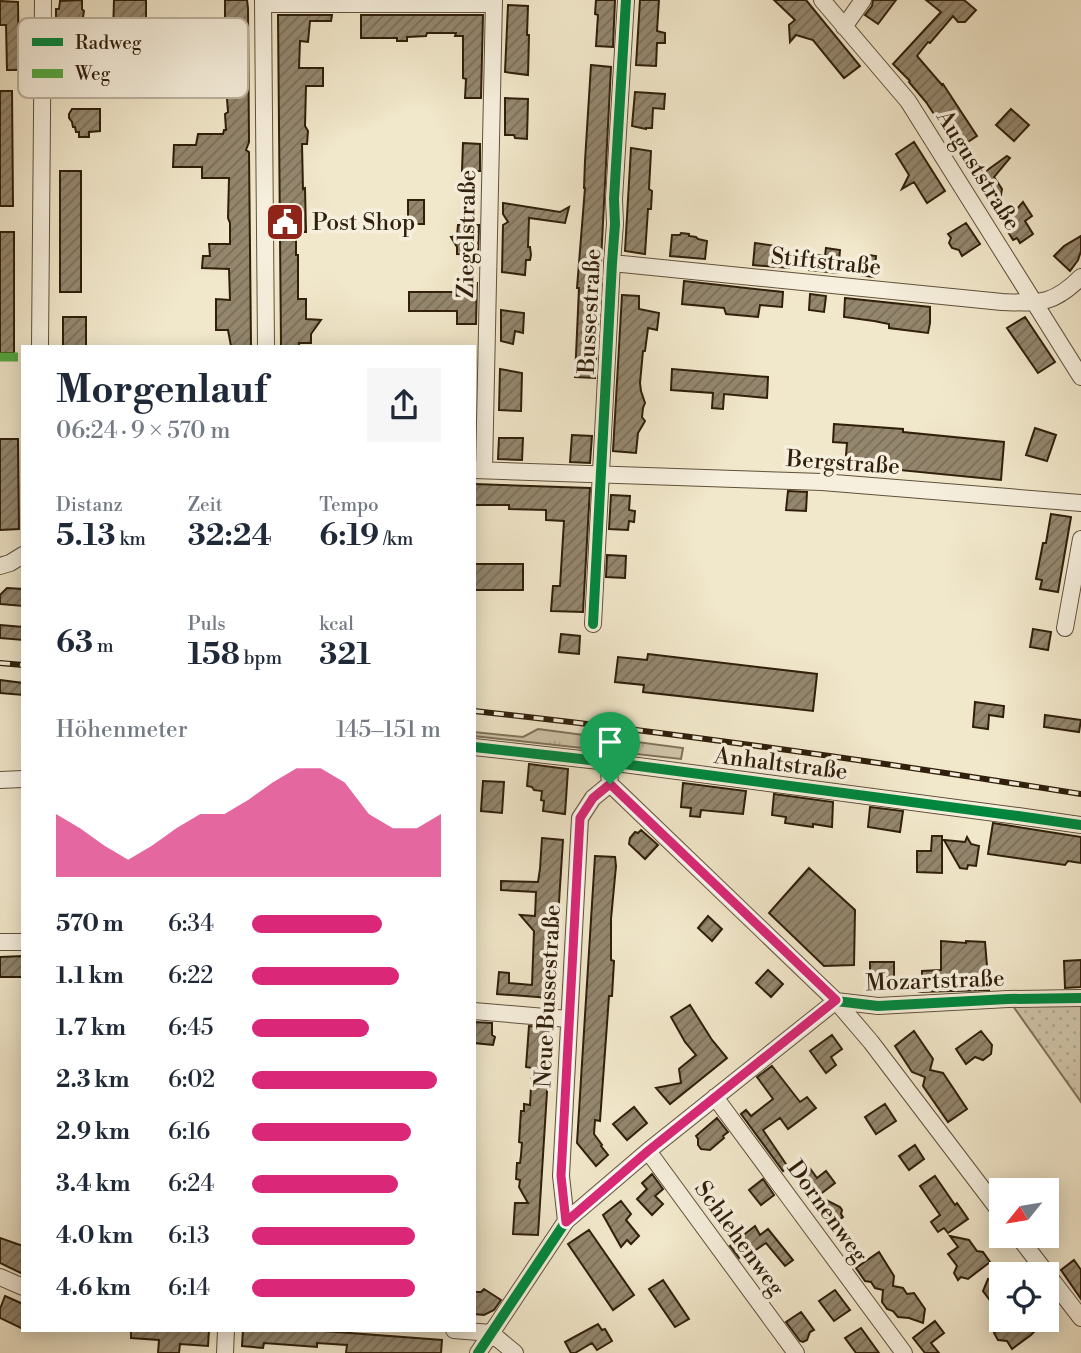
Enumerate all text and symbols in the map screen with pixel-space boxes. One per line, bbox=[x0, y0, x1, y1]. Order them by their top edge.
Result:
legend bbox=[18, 18, 248, 98]
text: Radweg bbox=[75, 31, 142, 55]
text: Weg bbox=[74, 62, 111, 86]
street label: Auguststraße bbox=[930, 104, 1026, 236]
street label: Ziegelstraße bbox=[452, 169, 482, 299]
public building icon: Post Shop bbox=[264, 201, 306, 243]
place label: Post Shop bbox=[312, 209, 415, 237]
street label: Stiftstraße bbox=[769, 242, 882, 282]
street label: Bussestraße bbox=[573, 248, 607, 375]
text: Morgenlauf bbox=[56, 367, 267, 414]
button: share bbox=[367, 368, 441, 442]
text: 06:24 · 9 × 570 m bbox=[56, 417, 230, 445]
street label: Bergstraße bbox=[784, 445, 901, 481]
text: Distanz bbox=[56, 493, 123, 517]
text: Zeit bbox=[188, 493, 222, 517]
text: Tempo bbox=[319, 493, 379, 517]
text: 5.13 bbox=[56, 517, 116, 555]
text: 32:24 bbox=[188, 517, 272, 555]
text: 6:19 bbox=[319, 517, 379, 555]
text: km bbox=[116, 527, 146, 551]
text: /km bbox=[379, 527, 413, 551]
text: Puls bbox=[188, 612, 226, 636]
text: kcal bbox=[319, 612, 354, 636]
text: 63 bbox=[56, 624, 93, 662]
text: m bbox=[93, 634, 114, 658]
text: 158 bbox=[188, 636, 240, 674]
text: 321 bbox=[319, 636, 371, 674]
text: bpm bbox=[240, 646, 282, 670]
pin bbox=[580, 712, 640, 784]
text: Höhenmeter bbox=[56, 716, 188, 744]
text: 145–151 m bbox=[336, 716, 441, 744]
icon: arrive bbox=[591, 723, 629, 761]
street label: Anhaltstraße bbox=[712, 742, 849, 786]
street label: Neue Bussestraße bbox=[529, 904, 567, 1088]
text: 570 m bbox=[56, 910, 124, 938]
text: 6:34 bbox=[168, 910, 214, 938]
text: 1.1 km bbox=[56, 962, 124, 990]
text: 6:22 bbox=[168, 962, 213, 990]
street label: Mozartstraße bbox=[865, 965, 1005, 997]
text: 1.7 km bbox=[56, 1014, 126, 1042]
text: 6:45 bbox=[168, 1014, 214, 1042]
text: 2.3 km bbox=[56, 1066, 129, 1094]
text: 6:02 bbox=[168, 1066, 215, 1094]
text: 2.9 km bbox=[56, 1118, 130, 1146]
text: 6:16 bbox=[168, 1118, 210, 1146]
street label: Dornenweg bbox=[781, 1155, 874, 1268]
text: 3.4 km bbox=[56, 1170, 130, 1198]
text: 6:24 bbox=[168, 1170, 214, 1198]
street label: Schlehenweg bbox=[688, 1176, 790, 1301]
north arrow bbox=[989, 1178, 1059, 1248]
map controls bbox=[989, 1178, 1059, 1332]
text: 4.0 km bbox=[56, 1222, 133, 1250]
text: 6:13 bbox=[168, 1222, 210, 1250]
button: locate bbox=[989, 1262, 1059, 1332]
text: 4.6 km bbox=[56, 1274, 131, 1302]
text: 6:14 bbox=[168, 1274, 210, 1302]

